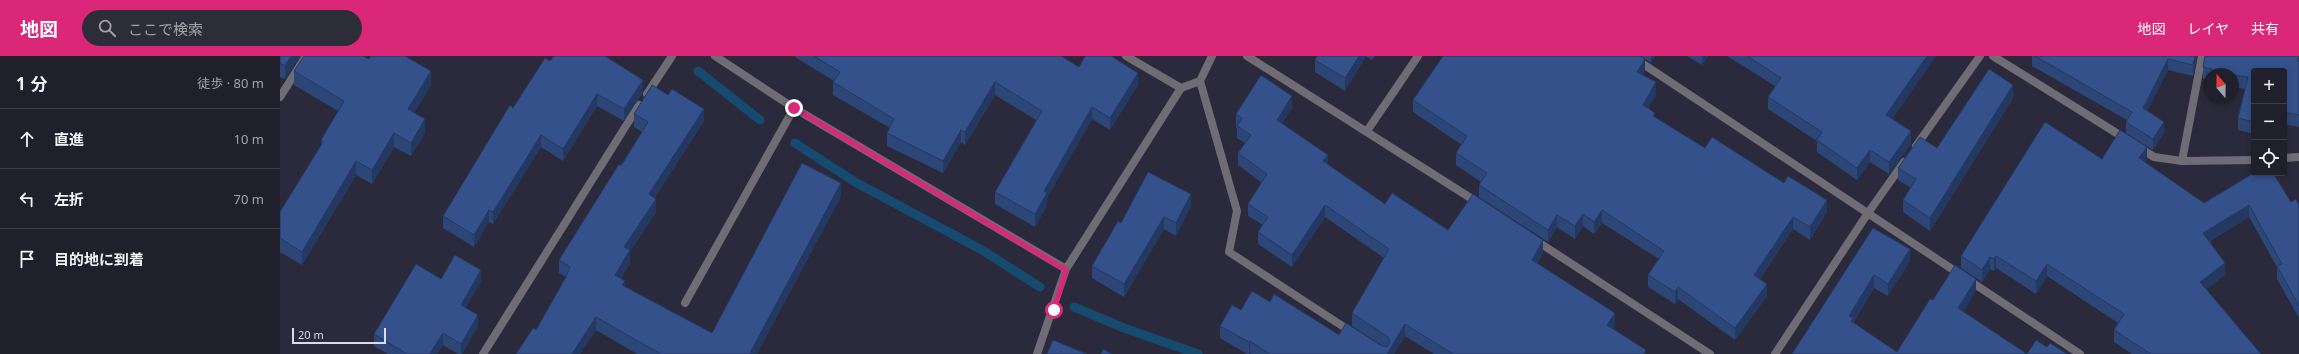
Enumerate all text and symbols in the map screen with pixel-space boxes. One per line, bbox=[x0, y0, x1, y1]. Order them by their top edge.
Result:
search box bbox=[82, 10, 362, 46]
text: 地図 bbox=[20, 16, 58, 42]
icon: search bbox=[96, 17, 118, 39]
text: ここで検索 bbox=[128, 19, 203, 39]
text: 地図 bbox=[2137, 19, 2165, 38]
text: レイヤ bbox=[2187, 19, 2229, 38]
text: 共有 bbox=[2251, 19, 2279, 38]
north arrow bbox=[2203, 68, 2239, 104]
map controls bbox=[2251, 68, 2287, 176]
button: + bbox=[2251, 68, 2287, 104]
text: 1 分 bbox=[16, 72, 47, 95]
text: 徒歩 · 80 m bbox=[197, 74, 264, 92]
route end bbox=[785, 99, 803, 117]
button: − bbox=[2251, 104, 2287, 140]
icon: ahead bbox=[16, 128, 38, 150]
text: 直進 bbox=[54, 129, 84, 149]
text: 10 m bbox=[234, 130, 264, 148]
button: locate bbox=[2251, 140, 2287, 176]
icon: left bbox=[16, 188, 38, 210]
text: 左折 bbox=[54, 189, 84, 209]
text: 70 m bbox=[234, 190, 264, 208]
icon: arrive bbox=[16, 248, 38, 270]
text: 目的地に到着 bbox=[54, 249, 144, 269]
route start bbox=[1045, 301, 1063, 319]
scale bar bbox=[292, 326, 386, 345]
text: 20 m bbox=[298, 327, 324, 342]

